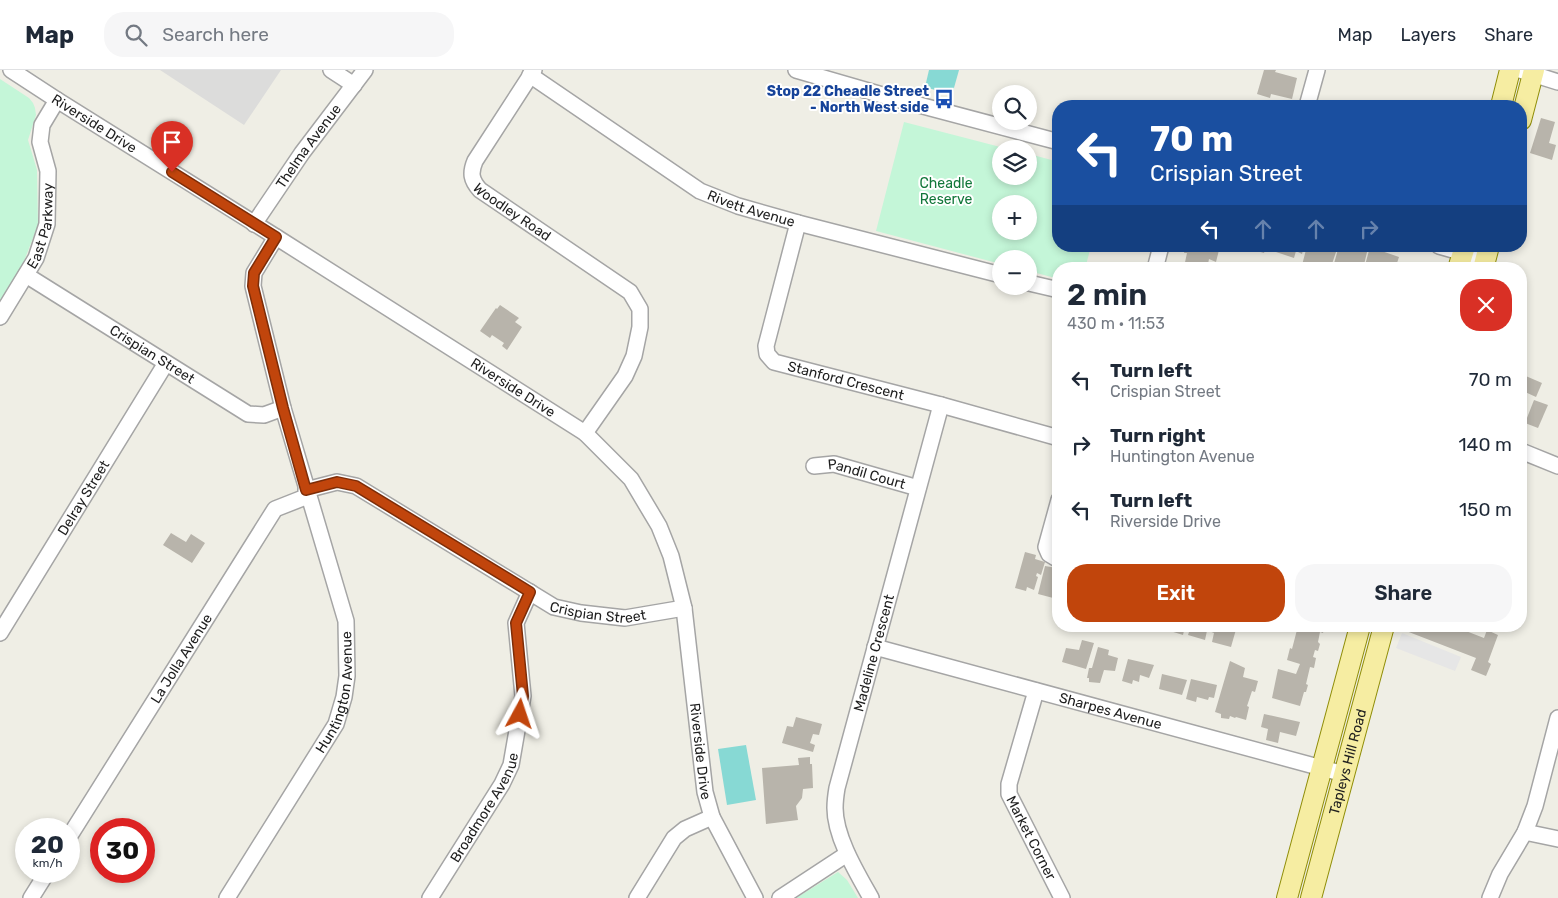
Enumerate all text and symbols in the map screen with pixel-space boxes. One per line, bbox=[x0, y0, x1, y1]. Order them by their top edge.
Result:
search box bbox=[104, 12, 454, 57]
text: Map bbox=[25, 21, 74, 49]
icon: search bbox=[122, 21, 150, 49]
text: Search here bbox=[162, 23, 269, 46]
text: Map bbox=[1338, 24, 1373, 46]
text: Layers bbox=[1401, 24, 1456, 46]
text: Share bbox=[1484, 24, 1533, 46]
place label: Stop 22 Cheadle Street - North West side bbox=[767, 83, 929, 116]
map controls bbox=[992, 85, 1037, 295]
button: search bbox=[992, 85, 1037, 130]
bus stop icon: Stop 22 Cheadle Street - North West side bbox=[933, 88, 955, 110]
street label: Riverside Drive bbox=[48, 91, 140, 157]
street label: Thelma Avenue bbox=[273, 101, 345, 192]
text: 70 m bbox=[1150, 118, 1233, 160]
icon: left bbox=[1067, 120, 1132, 185]
pin bbox=[151, 121, 193, 172]
icon: arrive bbox=[158, 128, 186, 156]
button: layers bbox=[992, 140, 1037, 185]
text: Crispian Street bbox=[1150, 160, 1302, 187]
park label: Cheadle Reserve bbox=[920, 175, 973, 208]
street label: Woodley Road bbox=[469, 180, 554, 245]
street label: East Parkway bbox=[23, 183, 57, 272]
street label: Rivett Avenue bbox=[705, 187, 797, 231]
button: + bbox=[992, 195, 1037, 240]
icon: left bbox=[1196, 215, 1224, 243]
icon: ahead bbox=[1249, 215, 1277, 243]
icon: ahead bbox=[1302, 215, 1330, 243]
icon: right bbox=[1355, 215, 1383, 243]
button: − bbox=[992, 250, 1037, 295]
text: 2 min bbox=[1067, 277, 1147, 313]
button: close bbox=[1460, 279, 1512, 331]
text: 430 m · 11:53 bbox=[1067, 314, 1165, 333]
street label: Crispian Street bbox=[106, 322, 198, 388]
street label: Riverside Drive bbox=[467, 355, 559, 421]
street label: Stanford Crescent bbox=[786, 358, 906, 404]
text: Turn left bbox=[1110, 359, 1192, 382]
icon: left bbox=[1067, 366, 1095, 394]
text: 70 m bbox=[1469, 368, 1512, 391]
text: Crispian Street bbox=[1110, 382, 1221, 401]
text: Turn right bbox=[1110, 424, 1205, 447]
icon: right bbox=[1067, 431, 1095, 459]
text: 140 m bbox=[1458, 433, 1512, 456]
text: Huntington Avenue bbox=[1110, 447, 1255, 466]
street label: Pandil Court bbox=[827, 456, 908, 493]
street label: Delray Street bbox=[54, 457, 113, 538]
text: Turn left bbox=[1110, 489, 1192, 512]
icon: left bbox=[1067, 496, 1095, 524]
text: 150 m bbox=[1459, 498, 1512, 521]
text: Riverside Drive bbox=[1110, 512, 1221, 531]
button: Exit bbox=[1067, 564, 1285, 622]
button: Share bbox=[1295, 564, 1512, 622]
street label: Madeline Crescent bbox=[850, 592, 898, 713]
street label: Crispian Street bbox=[548, 598, 648, 627]
street label: La Jolla Avenue bbox=[147, 610, 216, 707]
street label: Huntington Avenue bbox=[312, 631, 356, 756]
position arrow bbox=[493, 687, 545, 739]
street label: Sharpes Avenue bbox=[1057, 689, 1164, 733]
street label: Riverside Drive bbox=[686, 702, 715, 802]
street label: Tapleys Hill Road bbox=[1326, 707, 1370, 817]
street label: Broadmore Avenue bbox=[447, 751, 522, 866]
street label: Market Corner bbox=[1002, 793, 1060, 884]
speed limit sign: 30 bbox=[90, 818, 155, 883]
text: 20 bbox=[31, 830, 64, 859]
text: km/h bbox=[33, 856, 62, 870]

